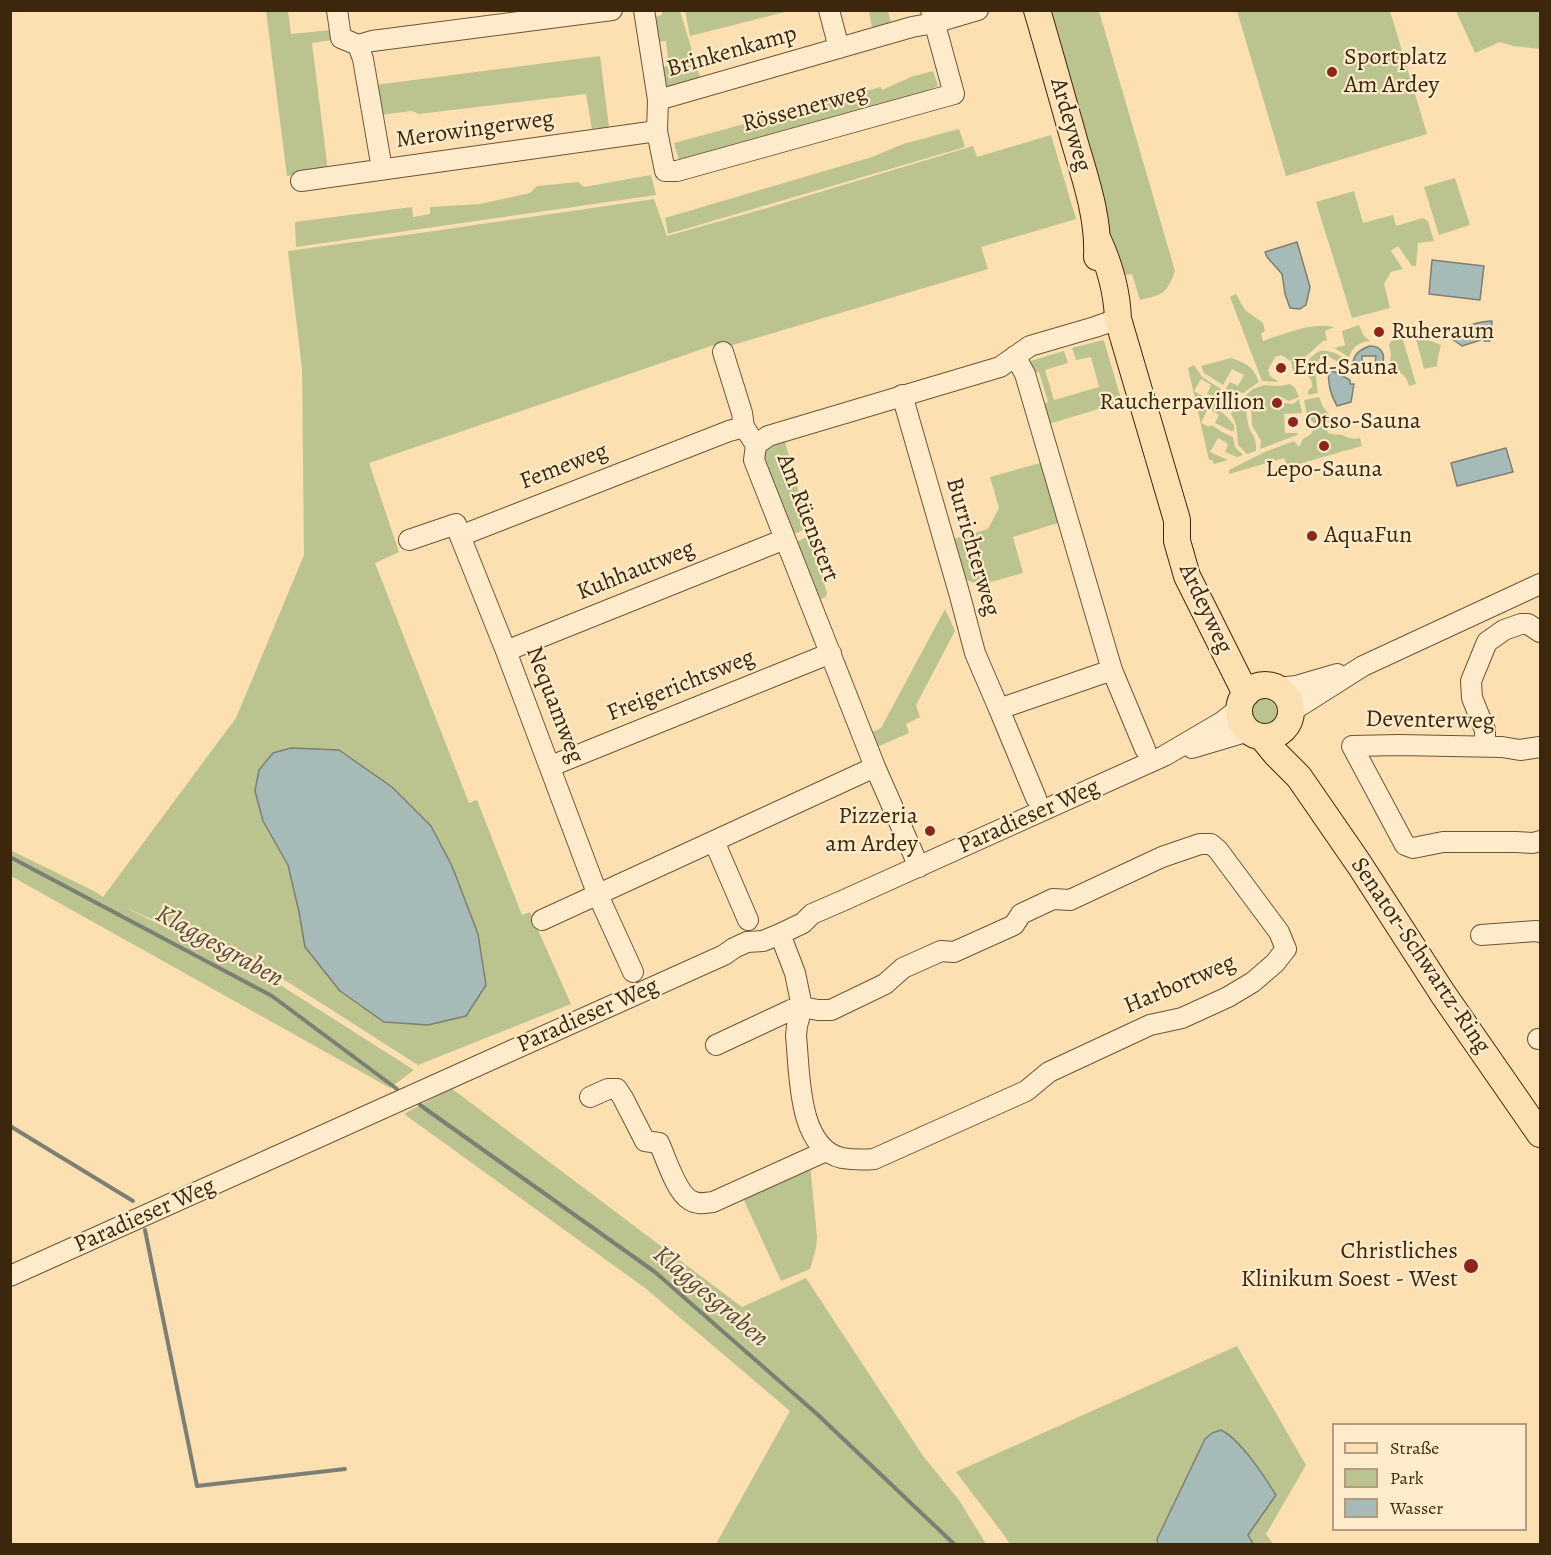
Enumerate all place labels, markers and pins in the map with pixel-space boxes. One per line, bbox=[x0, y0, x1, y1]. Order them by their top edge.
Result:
place label: Sportplatz Am Ardey bbox=[1344, 44, 1447, 100]
marker: Sportplatz Am Ardey bbox=[1325, 65, 1339, 79]
place label: Ruheraum bbox=[1391, 318, 1495, 346]
marker: Ruheraum bbox=[1372, 325, 1386, 339]
place label: Erd-Sauna bbox=[1293, 354, 1398, 382]
marker: Erd-Sauna bbox=[1274, 361, 1288, 375]
place label: Raucherpavillion bbox=[1099, 389, 1265, 417]
marker: Raucherpavillion bbox=[1270, 396, 1284, 410]
place label: Otso-Sauna bbox=[1305, 408, 1421, 436]
marker: Otso-Sauna bbox=[1286, 415, 1300, 429]
marker: Lepo-Sauna bbox=[1317, 439, 1331, 453]
place label: Lepo-Sauna bbox=[1265, 456, 1383, 484]
place label: AquaFun bbox=[1324, 522, 1412, 550]
marker: AquaFun bbox=[1305, 529, 1319, 543]
place label: Pizzeria am Ardey bbox=[825, 803, 918, 859]
marker: Pizzeria am Ardey bbox=[923, 824, 937, 838]
place label: Christliches Klinikum Soest - West bbox=[1241, 1238, 1458, 1294]
marker: Christliches Klinikum Soest - West bbox=[1462, 1257, 1480, 1275]

